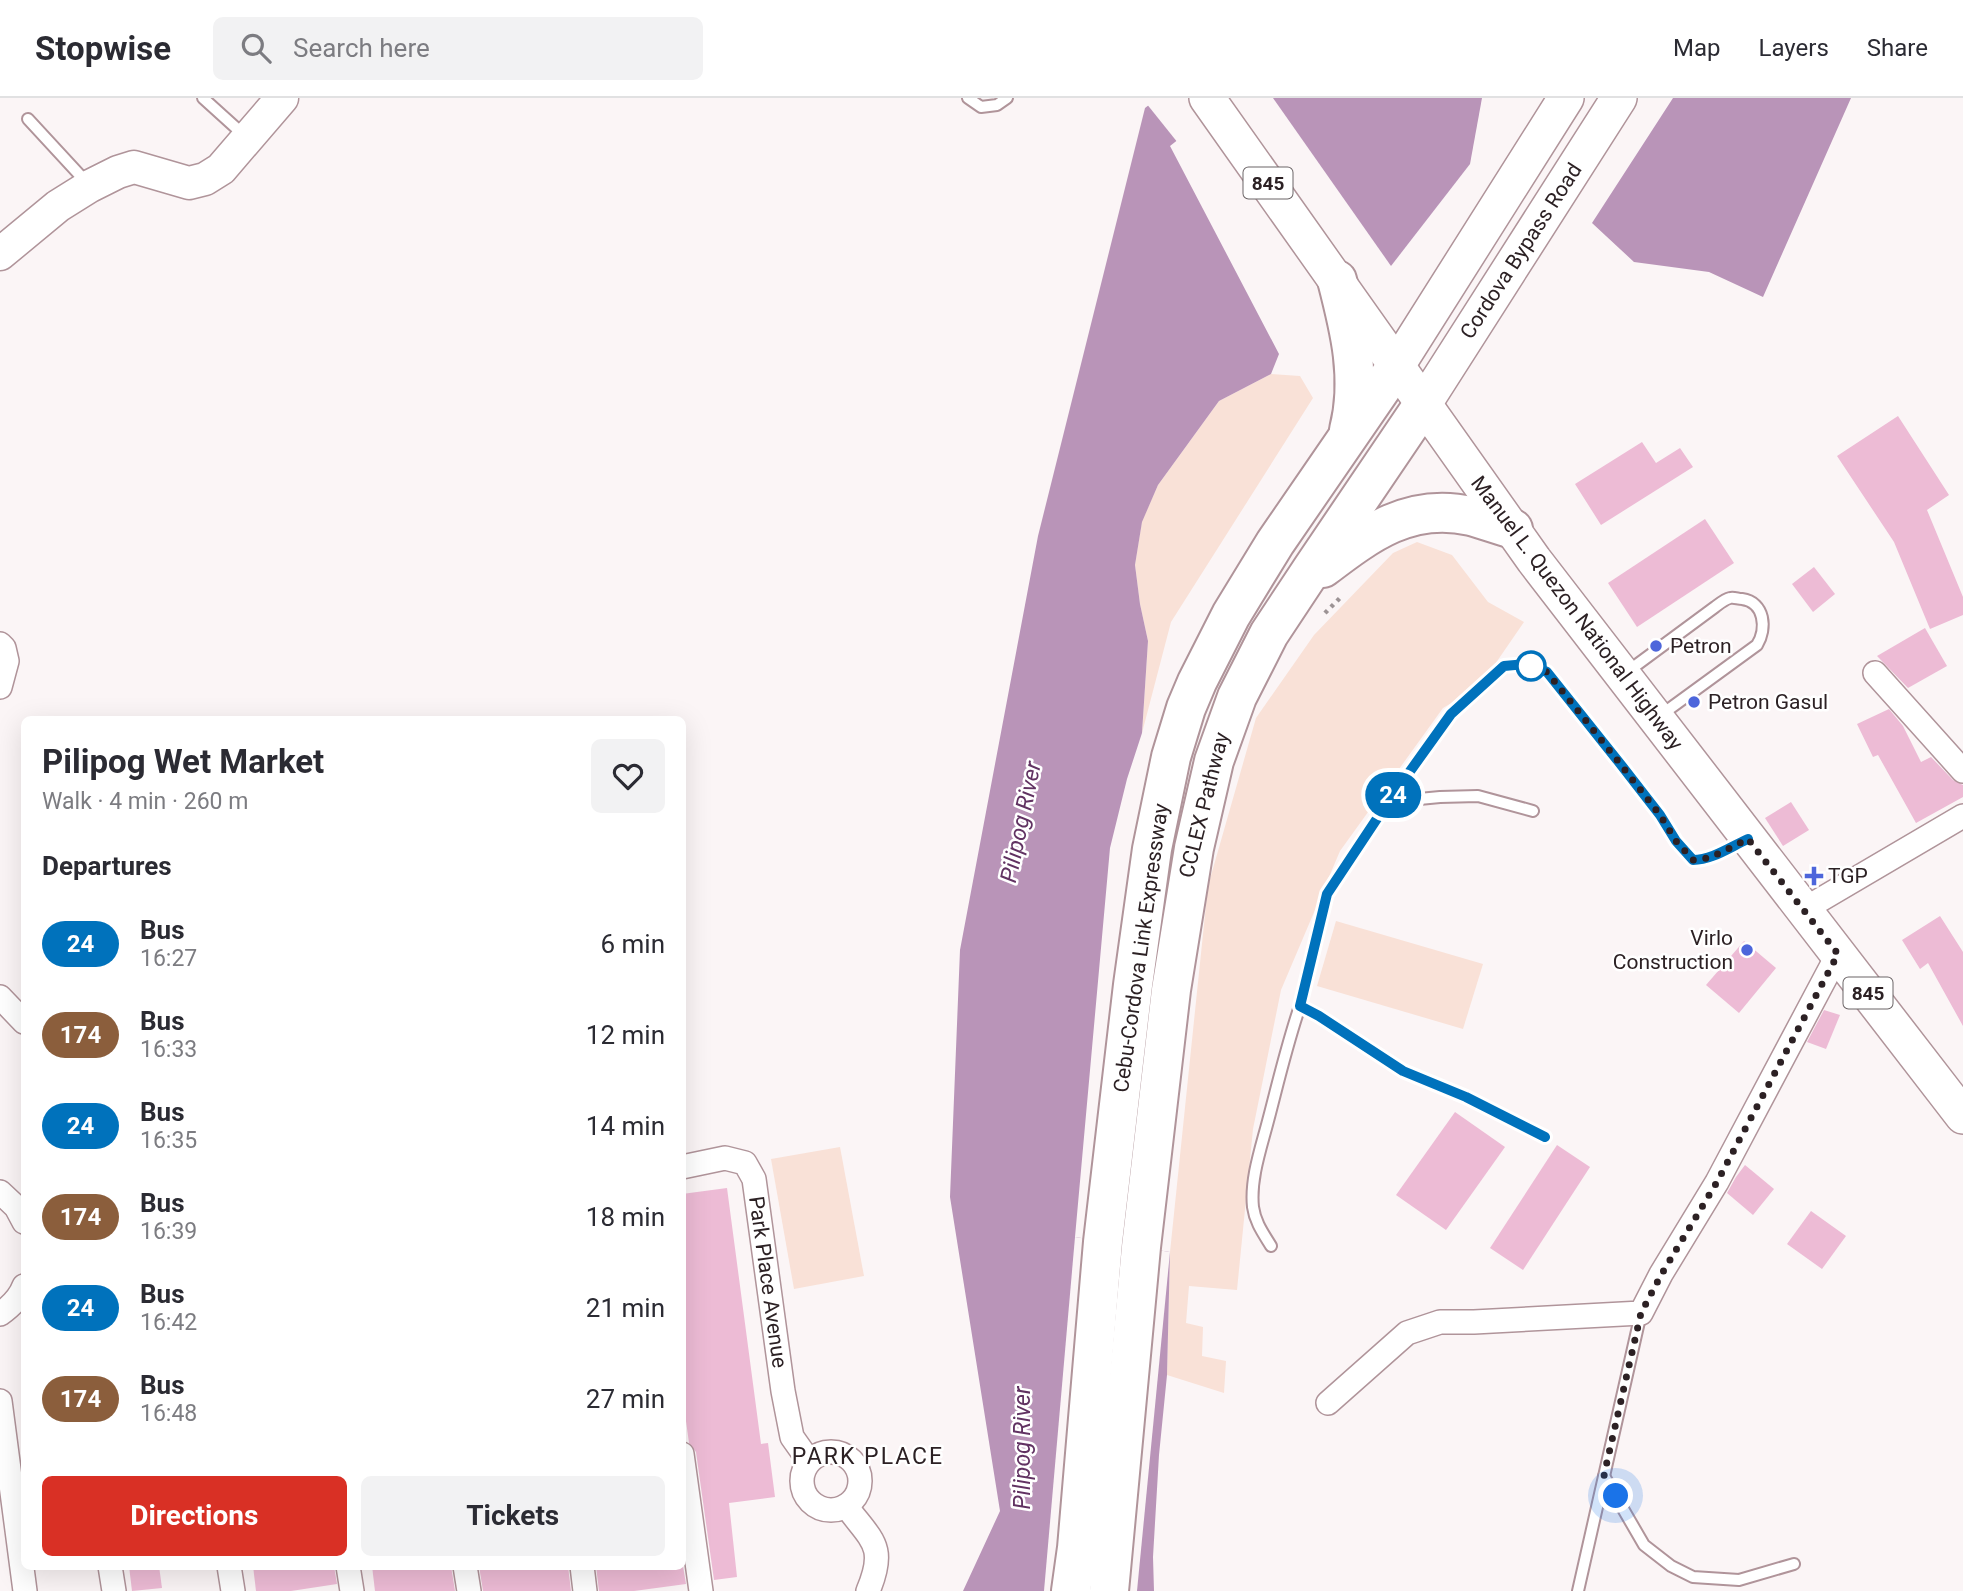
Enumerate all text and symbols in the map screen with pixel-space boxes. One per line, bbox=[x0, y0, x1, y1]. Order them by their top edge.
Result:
search box bbox=[213, 17, 703, 80]
text: Stopwise bbox=[35, 29, 171, 68]
icon: search bbox=[237, 29, 275, 67]
text: Search here bbox=[293, 33, 430, 63]
text: Map bbox=[1673, 34, 1721, 62]
text: Layers bbox=[1759, 34, 1829, 62]
text: Share bbox=[1867, 34, 1928, 62]
street label: Cordova Bypass Road bbox=[1455, 159, 1587, 343]
road number: 845 bbox=[1244, 167, 1292, 198]
street label: Manuel L. Quezon National Highway bbox=[1466, 471, 1688, 755]
place label: Petron bbox=[1670, 634, 1732, 658]
marker: Petron bbox=[1648, 638, 1664, 654]
unlabelled marker bbox=[1516, 651, 1546, 681]
place label: Petron Gasul bbox=[1708, 690, 1828, 714]
marker: Petron Gasul bbox=[1686, 694, 1702, 710]
street label: CCLEX Pathway bbox=[1174, 730, 1234, 880]
button: heart bbox=[591, 739, 665, 813]
text: Pilipog Wet Market bbox=[42, 742, 324, 781]
water label: Pilipog River bbox=[995, 758, 1047, 885]
line badge: 24 bbox=[1362, 772, 1424, 818]
text: 24 bbox=[1379, 781, 1407, 809]
text: Walk · 4 min · 260 m bbox=[42, 788, 248, 815]
street label: Cebu-Cordova Link Expressway bbox=[1109, 802, 1173, 1094]
text: Departures bbox=[42, 851, 172, 881]
place label: TGP bbox=[1828, 864, 1868, 888]
marker: TGP bbox=[1806, 868, 1822, 884]
text: Bus bbox=[140, 915, 185, 945]
place label: Virlo Construction bbox=[1613, 926, 1733, 974]
text: 6 min bbox=[600, 929, 665, 959]
text: 24 bbox=[67, 930, 94, 958]
marker: Virlo Construction bbox=[1739, 942, 1755, 958]
text: 16:27 bbox=[140, 945, 197, 972]
road number: 845 bbox=[1843, 978, 1892, 1009]
text: Bus bbox=[140, 1006, 185, 1036]
text: 12 min bbox=[586, 1020, 665, 1050]
text: 174 bbox=[60, 1021, 101, 1049]
text: 16:33 bbox=[140, 1036, 197, 1063]
text: Bus bbox=[140, 1097, 185, 1127]
text: 14 min bbox=[586, 1111, 665, 1141]
text: 24 bbox=[67, 1112, 94, 1140]
text: 16:35 bbox=[140, 1127, 197, 1154]
text: Bus bbox=[140, 1188, 185, 1218]
street label: Park Place Avenue bbox=[744, 1195, 792, 1369]
text: 18 min bbox=[586, 1202, 665, 1232]
text: 174 bbox=[60, 1203, 101, 1231]
text: 16:39 bbox=[140, 1218, 197, 1245]
text: Bus bbox=[140, 1279, 185, 1309]
text: 21 min bbox=[586, 1293, 665, 1323]
text: 24 bbox=[67, 1294, 94, 1322]
text: 16:42 bbox=[140, 1309, 197, 1336]
text: Bus bbox=[140, 1370, 185, 1400]
text: 27 min bbox=[586, 1384, 665, 1414]
text: 174 bbox=[60, 1385, 101, 1413]
water label: Pilipog River bbox=[1009, 1385, 1036, 1510]
text: 16:48 bbox=[140, 1400, 197, 1427]
district label: PARK PLACE bbox=[792, 1443, 944, 1470]
button: Directions bbox=[42, 1476, 347, 1556]
button: Tickets bbox=[361, 1476, 665, 1556]
your location bbox=[1598, 1478, 1633, 1513]

